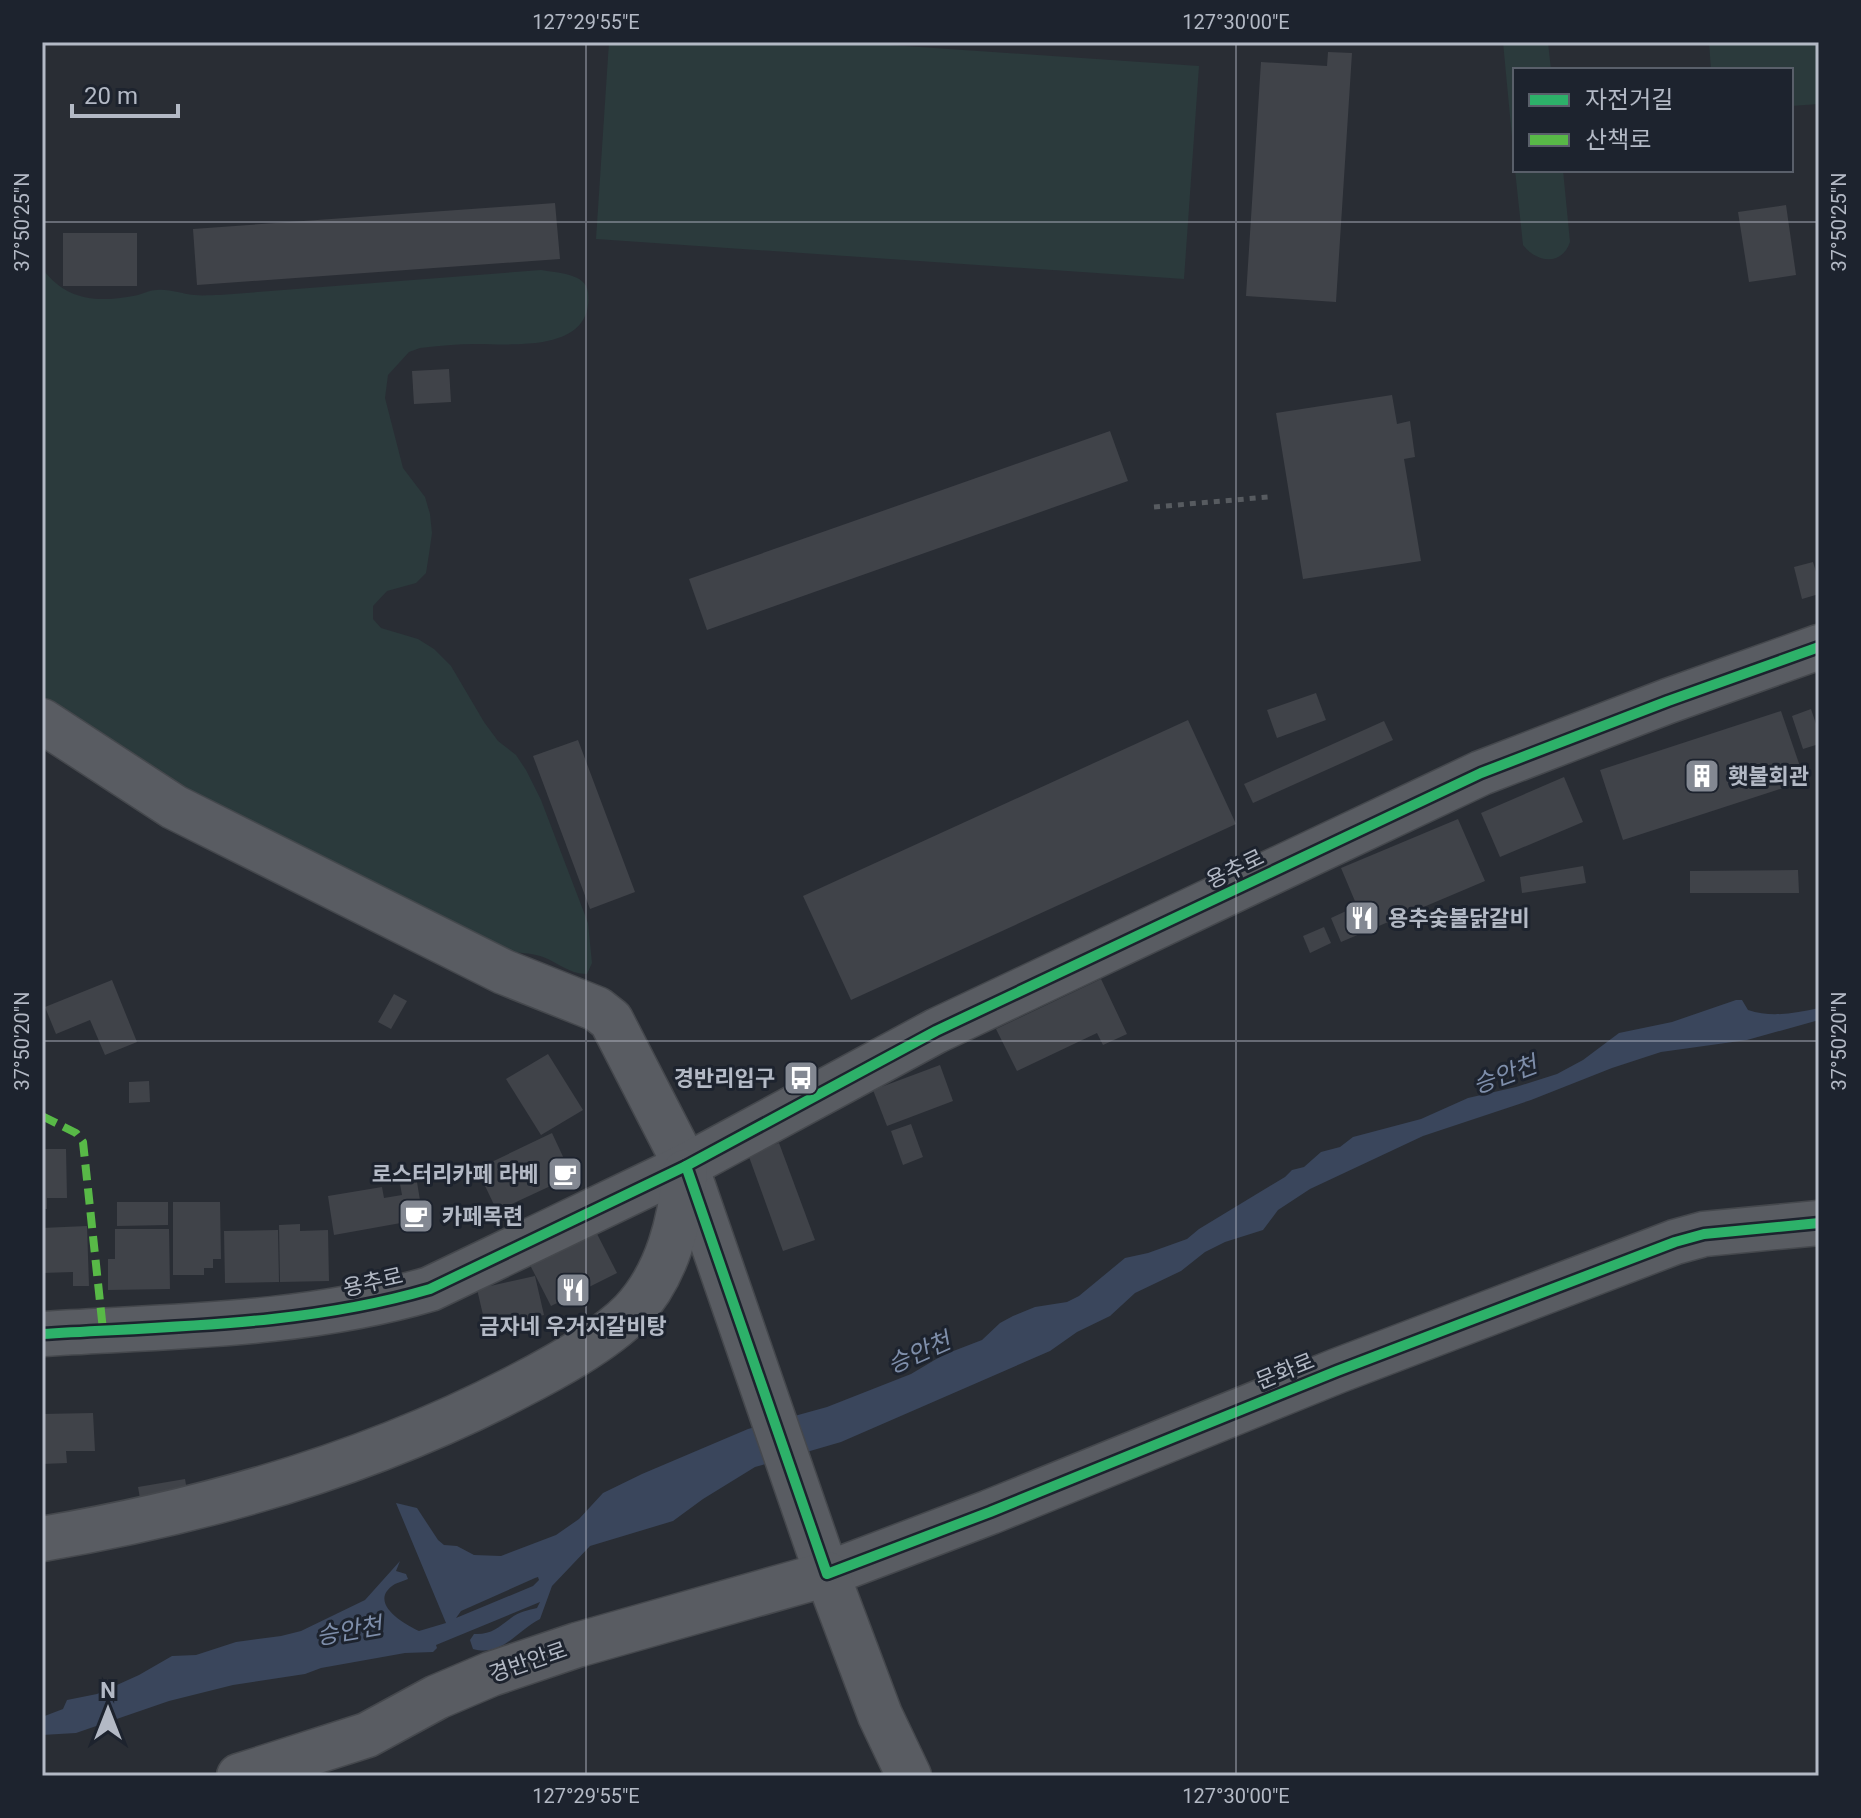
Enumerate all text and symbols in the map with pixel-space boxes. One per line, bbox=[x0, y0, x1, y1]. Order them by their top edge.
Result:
text: 127°29'55"E bbox=[532, 10, 640, 34]
text: 127°30'00"E bbox=[1182, 10, 1290, 34]
scale bar bbox=[72, 68, 178, 118]
legend bbox=[1513, 68, 1793, 172]
text: 20 m bbox=[84, 82, 138, 110]
text: 자전거길 bbox=[1585, 86, 1673, 114]
text: 산책로 bbox=[1585, 126, 1651, 154]
text: 37°50'25"N bbox=[10, 172, 34, 272]
text: 37°50'25"N bbox=[1827, 172, 1851, 272]
building icon: 횃불회관 bbox=[1683, 757, 1721, 795]
place label: 횃불회관 bbox=[1728, 764, 1809, 789]
street label: 용추로 bbox=[1202, 844, 1268, 894]
restaurant icon: 용추숯불닭갈비 bbox=[1343, 899, 1381, 937]
place label: 용추숯불닭갈비 bbox=[1388, 906, 1530, 931]
text: 37°50'20"N bbox=[10, 991, 34, 1091]
text: 37°50'20"N bbox=[1827, 991, 1851, 1091]
water label: 승안천 bbox=[1469, 1050, 1544, 1099]
bus stop icon: 경반리입구 bbox=[782, 1059, 820, 1097]
place label: 경반리입구 bbox=[674, 1066, 775, 1091]
cafe icon: 로스터리카페 라베 bbox=[546, 1155, 584, 1193]
place label: 로스터리카페 라베 bbox=[372, 1162, 539, 1187]
cafe icon: 카페목련 bbox=[397, 1197, 435, 1235]
place label: 카페목련 bbox=[442, 1204, 523, 1229]
street label: 용추로 bbox=[341, 1263, 405, 1301]
restaurant icon: 금자네 우거지갈비탕 bbox=[554, 1271, 592, 1309]
place label: 금자네 우거지갈비탕 bbox=[479, 1314, 667, 1339]
water label: 승안천 bbox=[883, 1326, 958, 1379]
street label: 문화로 bbox=[1252, 1348, 1318, 1394]
water label: 승안천 bbox=[314, 1611, 387, 1651]
street label: 경반안로 bbox=[486, 1637, 570, 1687]
north arrow bbox=[68, 1670, 148, 1750]
text: N bbox=[100, 1678, 116, 1703]
text: 127°29'55"E bbox=[532, 1784, 640, 1808]
text: 127°30'00"E bbox=[1182, 1784, 1290, 1808]

